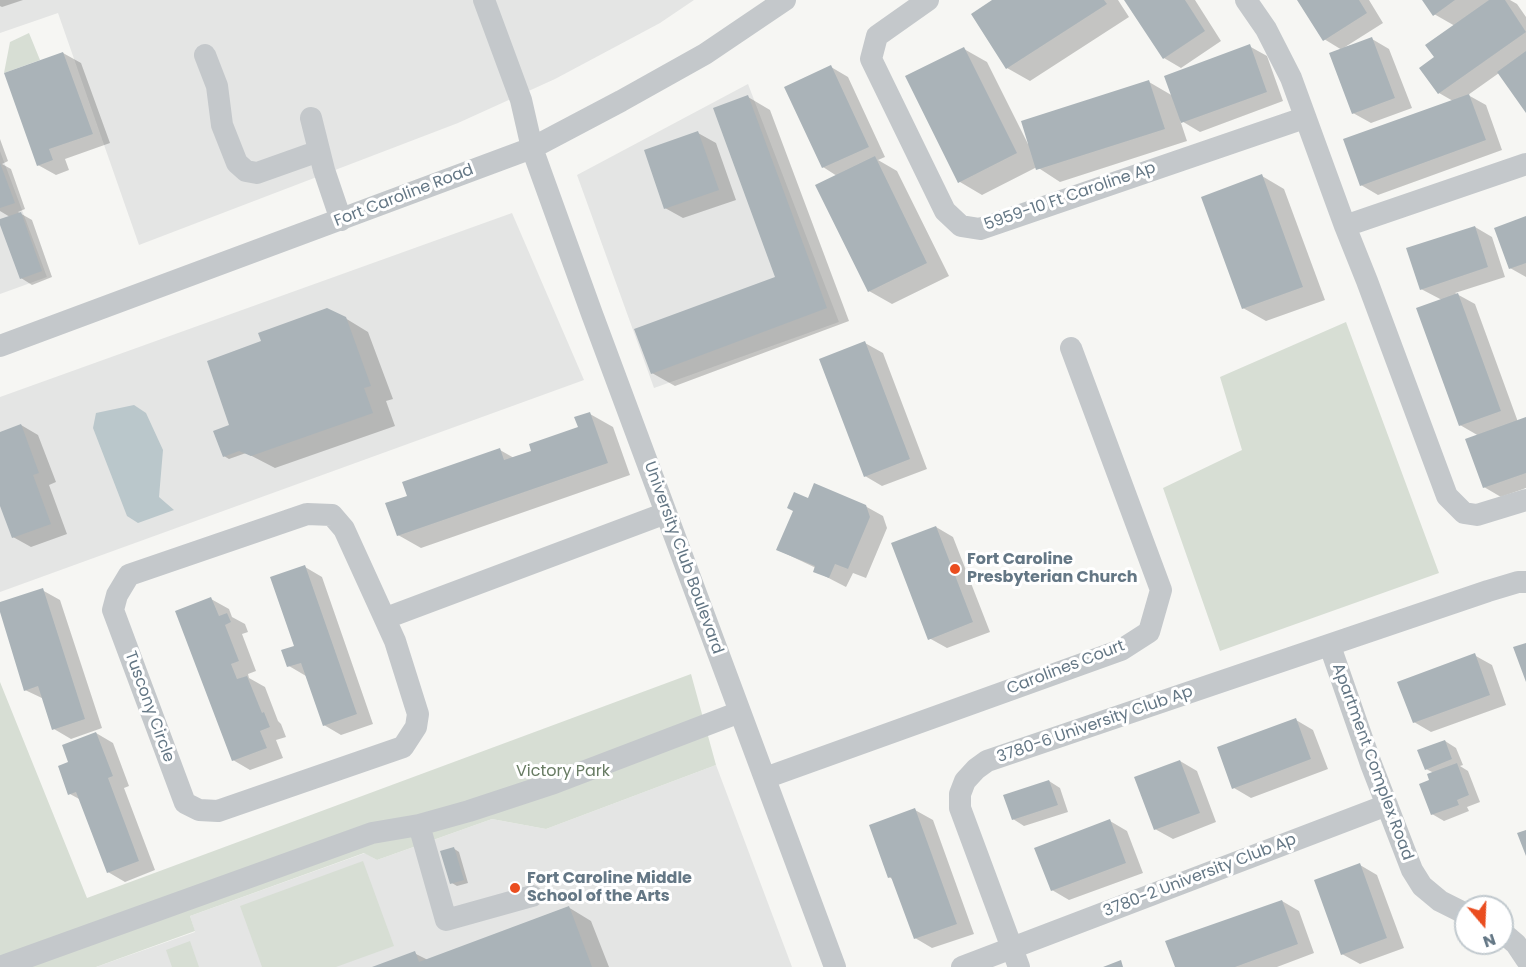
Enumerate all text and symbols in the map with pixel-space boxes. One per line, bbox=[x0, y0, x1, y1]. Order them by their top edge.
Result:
street label: 5959-10 Ft Caroline Ap bbox=[982, 159, 1158, 235]
street label: Fort Caroline Road bbox=[332, 161, 476, 231]
street label: University Club Boulevard bbox=[639, 459, 727, 657]
place label: Fort Caroline Presbyterian Church bbox=[967, 550, 1138, 588]
marker: Fort Caroline Presbyterian Church bbox=[948, 562, 962, 576]
street label: Carolines Court bbox=[1004, 637, 1128, 699]
street label: Tuscony Circle bbox=[120, 649, 178, 765]
street label: Apartment Complex Road bbox=[1327, 661, 1417, 863]
street label: 3780-6 University Club Ap bbox=[994, 682, 1196, 768]
park label: Victory Park bbox=[516, 762, 610, 782]
street label: 3780-2 University Club Ap bbox=[1101, 830, 1299, 922]
place label: Fort Caroline Middle School of the Arts bbox=[527, 869, 692, 907]
marker: Fort Caroline Middle School of the Arts bbox=[508, 881, 522, 895]
north arrow bbox=[1454, 895, 1514, 955]
text: N bbox=[1480, 928, 1499, 953]

